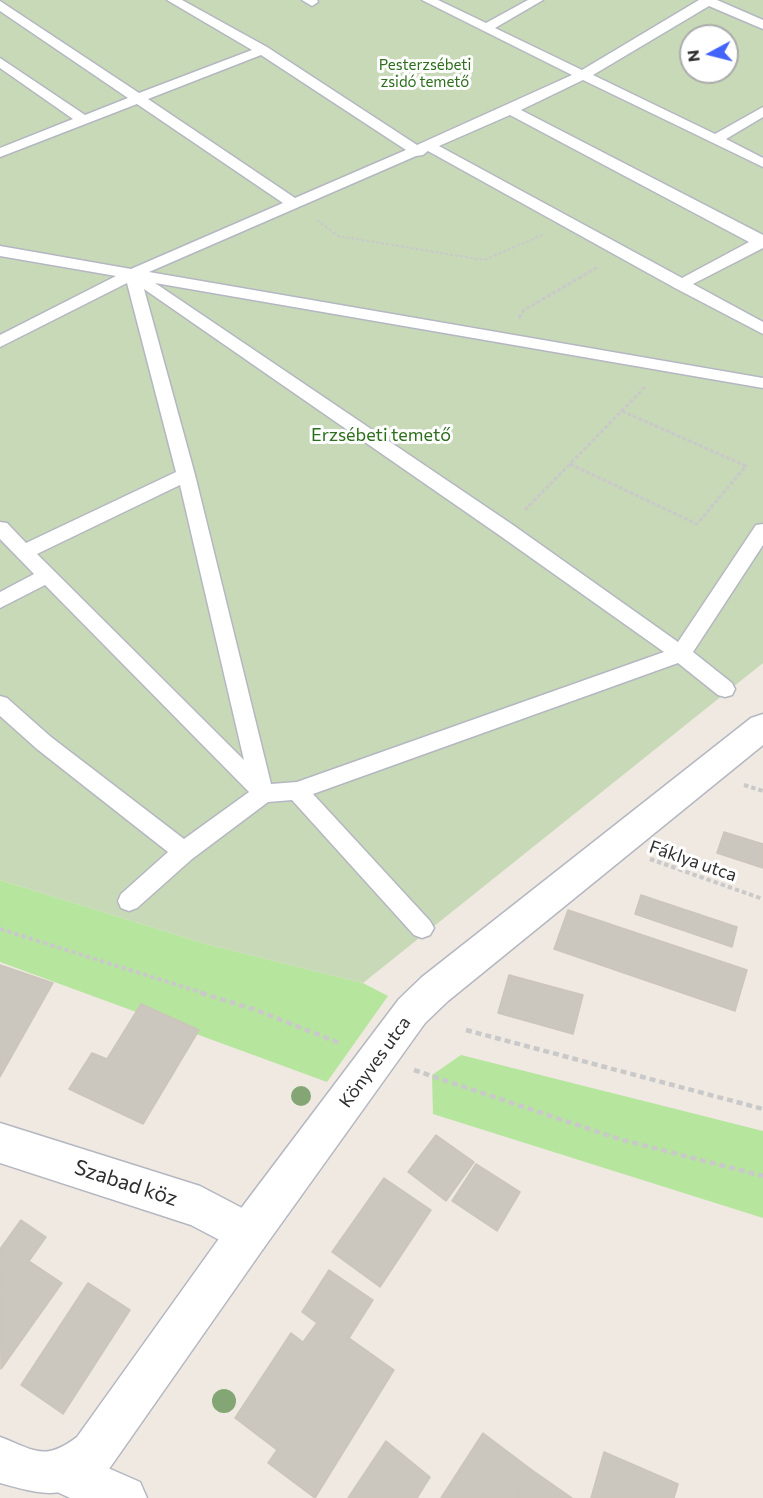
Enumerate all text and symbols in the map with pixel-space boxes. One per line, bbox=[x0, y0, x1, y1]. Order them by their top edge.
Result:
north arrow bbox=[679, 24, 739, 84]
text: N bbox=[682, 49, 703, 63]
park label: Pesterzsébeti zsidó temető bbox=[379, 56, 471, 91]
park label: Erzsébeti temető bbox=[311, 424, 451, 446]
street label: Fáklya utca bbox=[646, 836, 740, 886]
street label: Könyves utca bbox=[335, 1012, 415, 1112]
street label: Szabad köz bbox=[71, 1154, 181, 1212]

